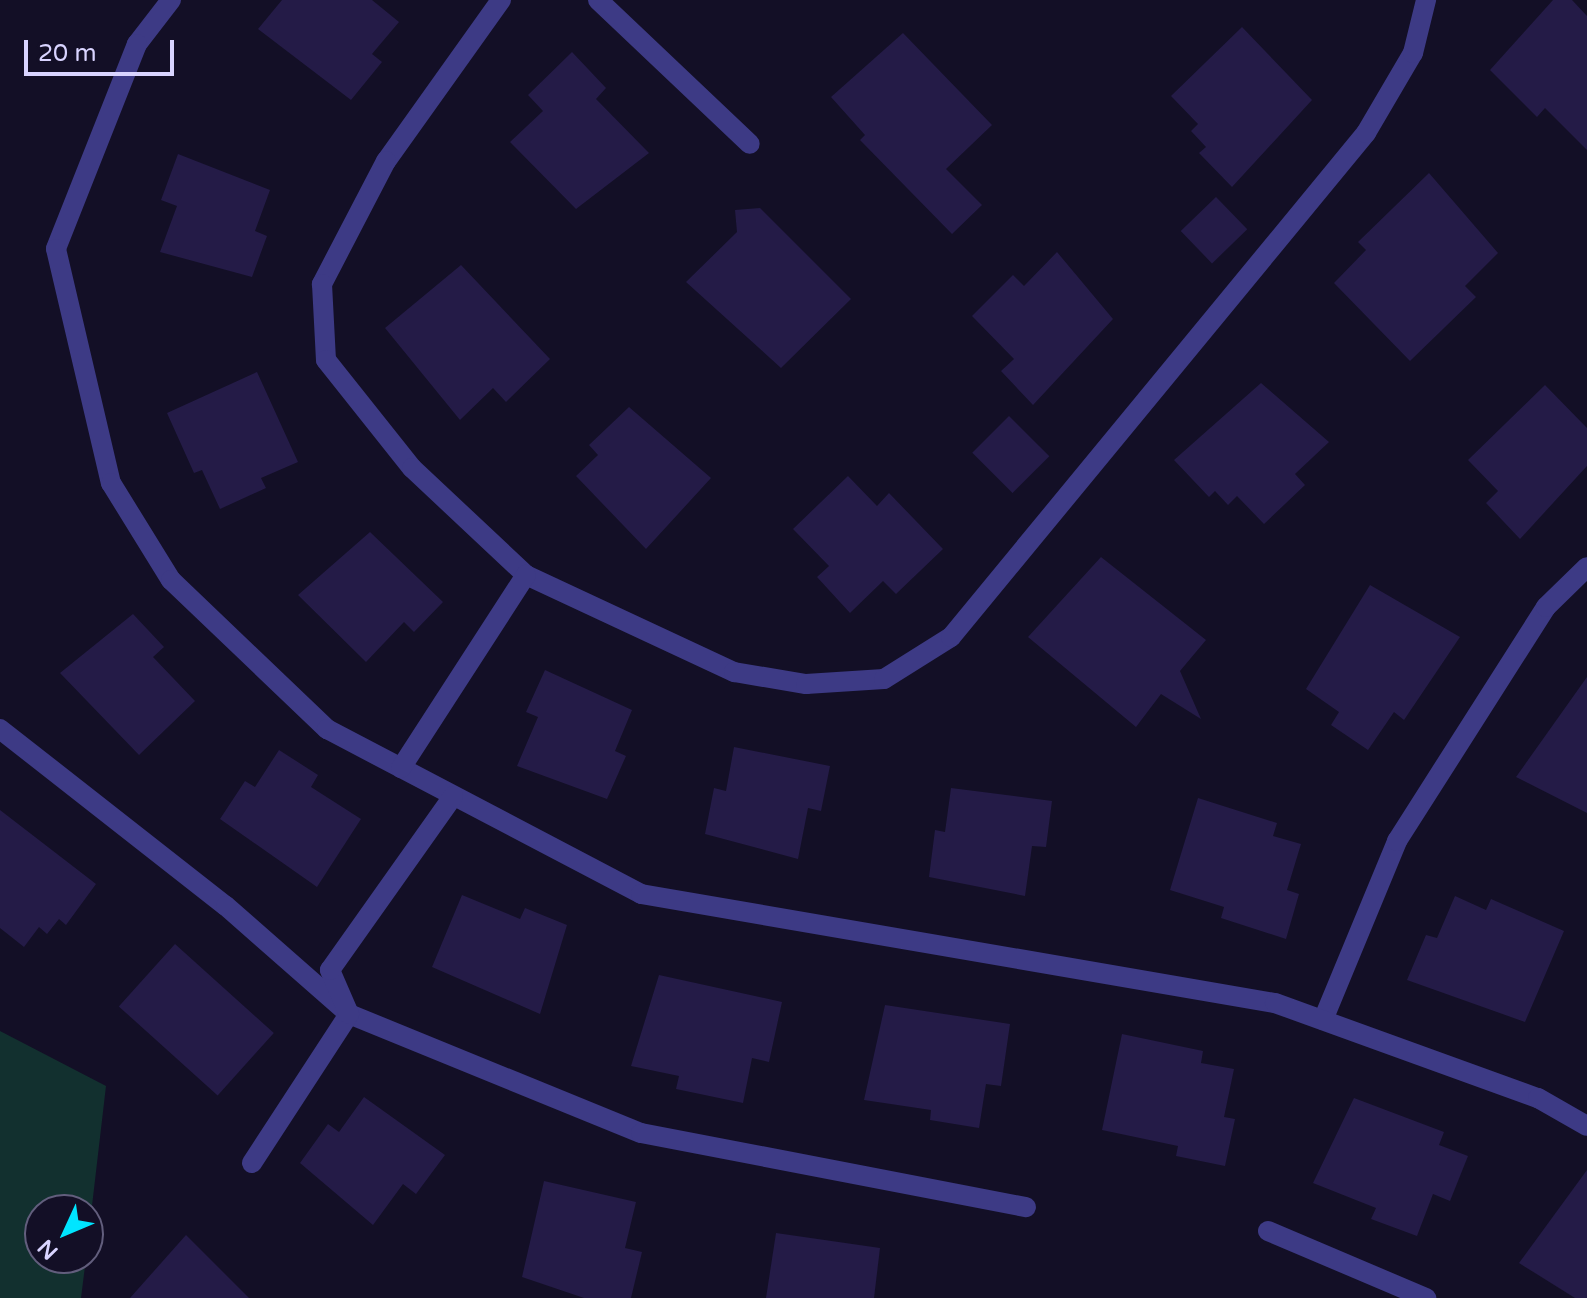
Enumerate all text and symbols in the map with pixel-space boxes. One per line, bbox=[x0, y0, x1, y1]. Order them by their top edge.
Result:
scale bar bbox=[28, 24, 178, 74]
text: 20 m bbox=[38, 39, 96, 68]
north arrow bbox=[24, 1194, 104, 1274]
text: N bbox=[33, 1234, 64, 1265]

